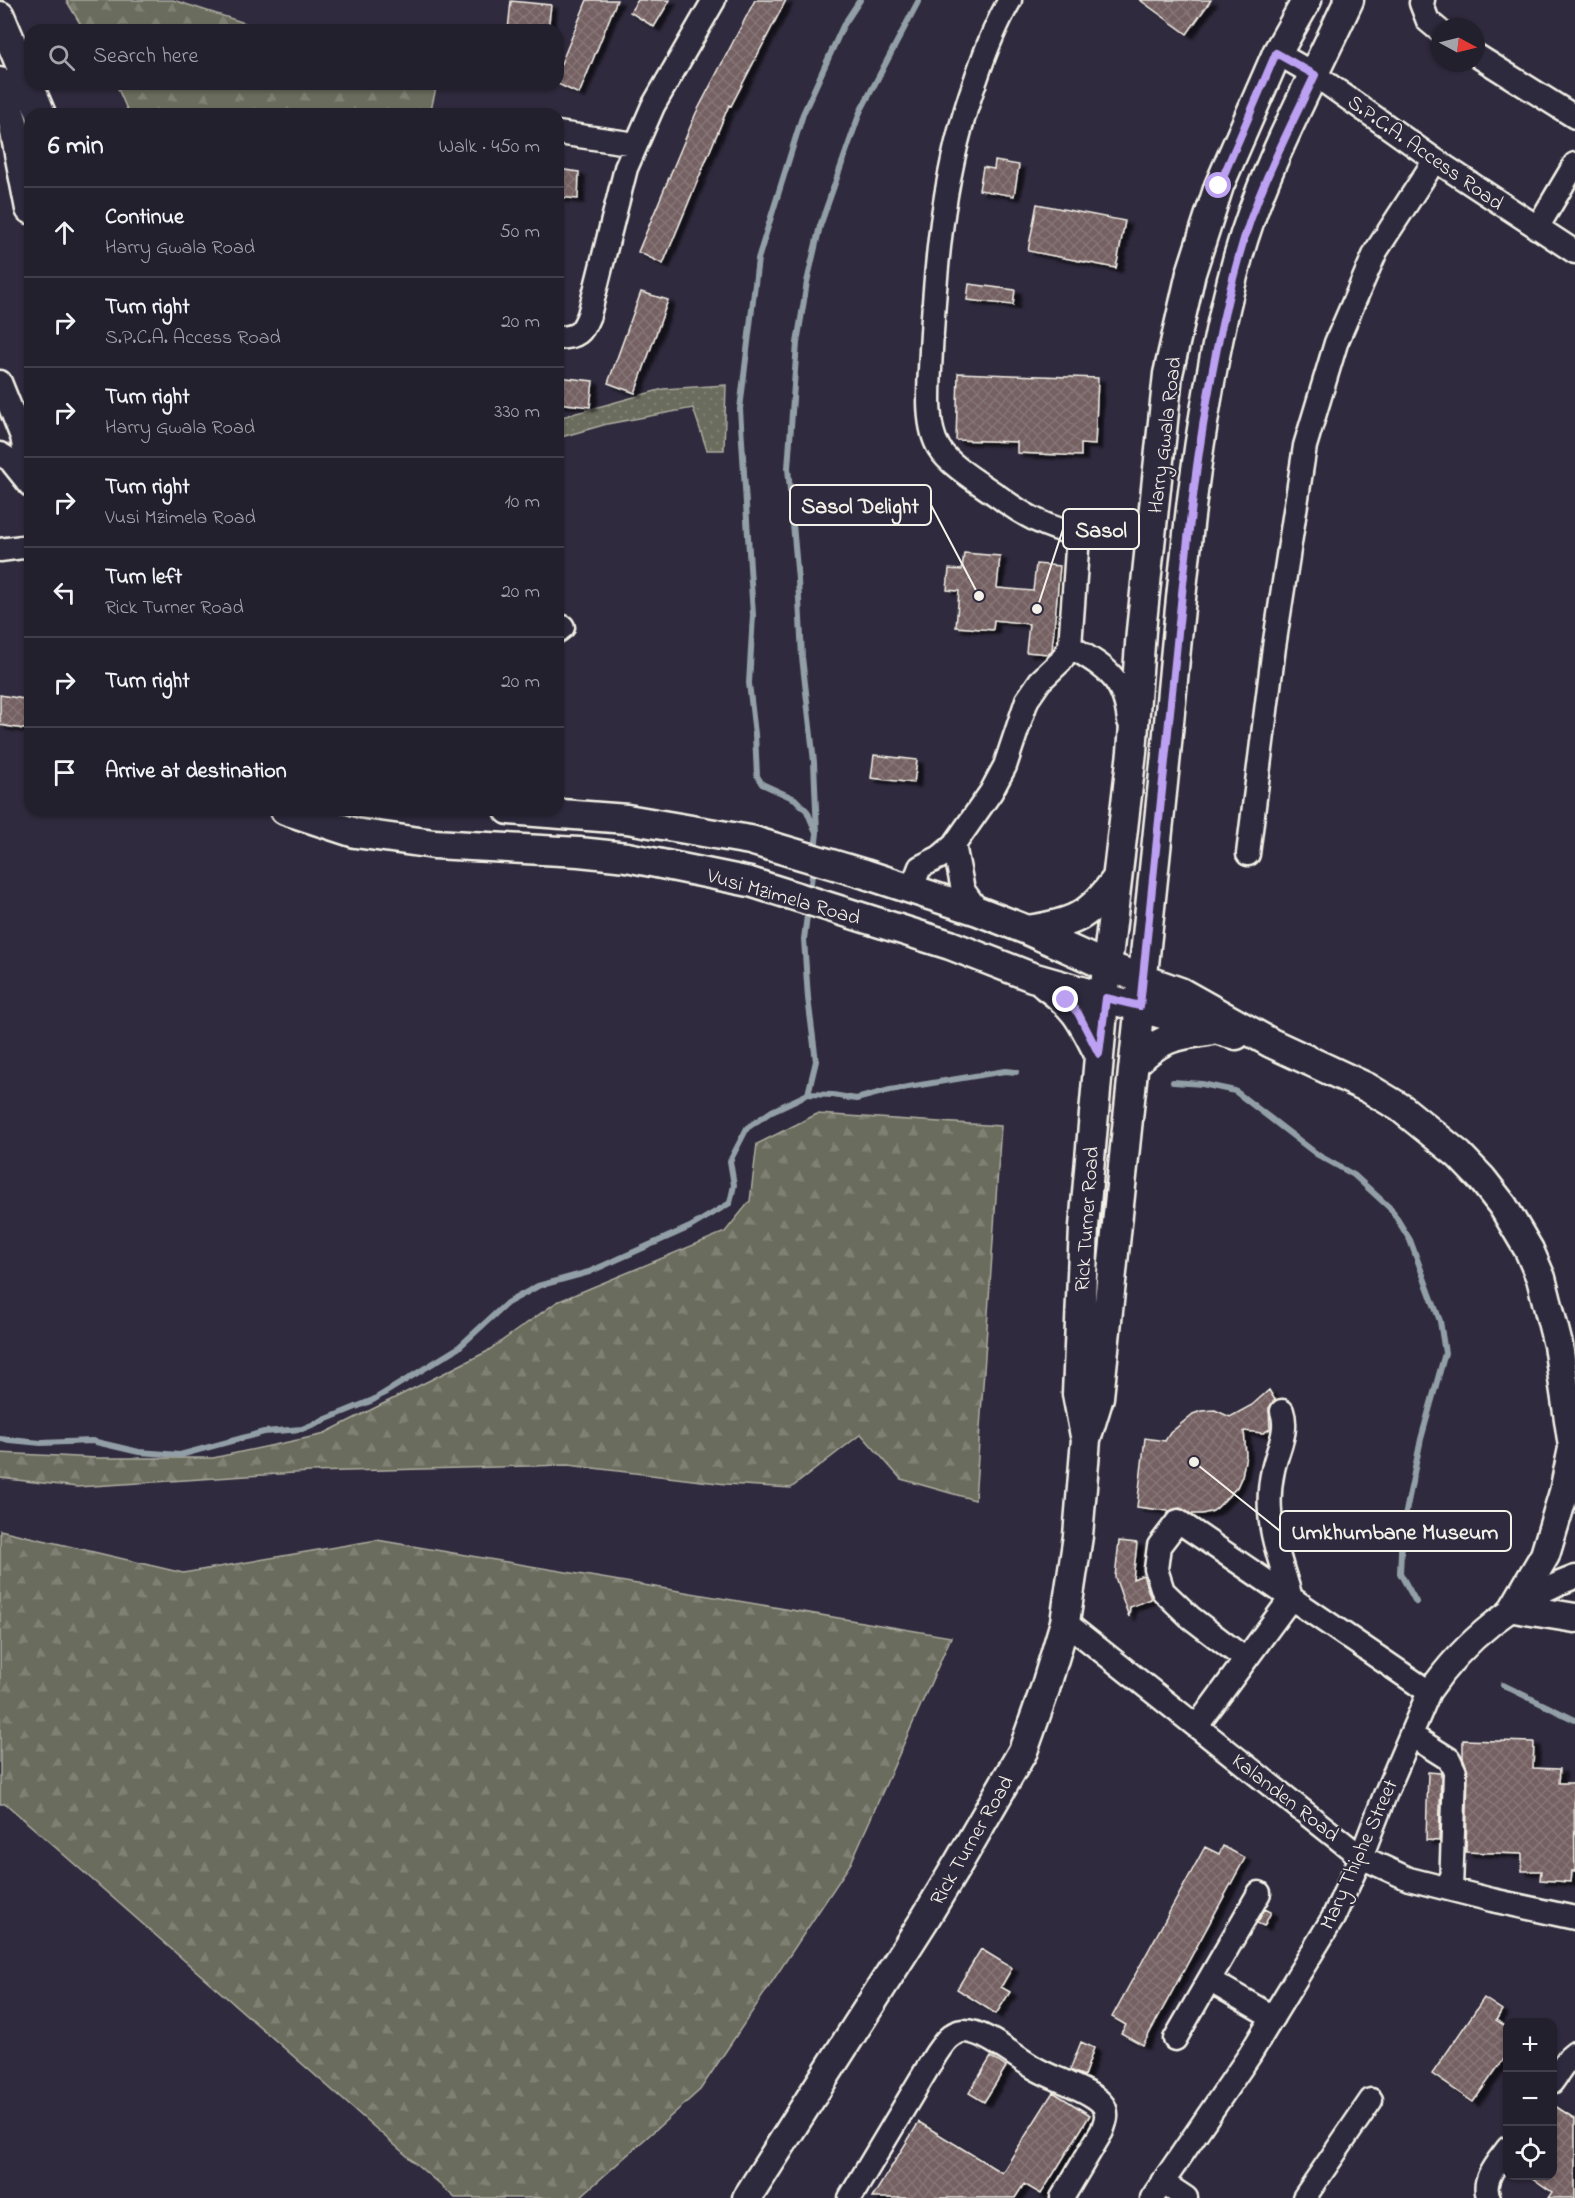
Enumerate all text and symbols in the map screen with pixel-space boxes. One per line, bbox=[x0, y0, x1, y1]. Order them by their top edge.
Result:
north arrow bbox=[1431, 18, 1485, 72]
search box bbox=[24, 24, 564, 90]
icon: search bbox=[45, 41, 78, 74]
text: Search here bbox=[93, 41, 198, 73]
street label: S.P.C.A. Access Road bbox=[1341, 88, 1509, 219]
text: 6 min bbox=[48, 128, 104, 166]
text: Walk · 450 m bbox=[438, 133, 540, 162]
route start bbox=[1205, 172, 1231, 198]
text: Continue bbox=[105, 202, 184, 234]
icon: ahead bbox=[48, 216, 81, 249]
text: 50 m bbox=[499, 218, 540, 247]
text: Harry Gwala Road bbox=[105, 234, 255, 263]
text: Turn right bbox=[105, 292, 190, 324]
icon: right bbox=[48, 306, 81, 339]
text: 20 m bbox=[501, 308, 540, 337]
text: S.P.C.A. Access Road bbox=[105, 324, 281, 353]
street label: Harry Gwala Road bbox=[1141, 355, 1192, 516]
text: Turn right bbox=[105, 382, 190, 414]
icon: right bbox=[48, 396, 81, 429]
text: 330 m bbox=[494, 398, 540, 427]
text: Harry Gwala Road bbox=[105, 414, 255, 443]
text: Turn right bbox=[105, 472, 190, 504]
callout: Sasol Delight bbox=[790, 485, 931, 525]
icon: right bbox=[48, 486, 81, 519]
text: 10 m bbox=[504, 488, 540, 517]
text: Sasol Delight bbox=[801, 492, 919, 525]
text: Vusi Mzimela Road bbox=[105, 504, 256, 533]
callout: Sasol bbox=[1063, 509, 1139, 549]
text: Sasol bbox=[1075, 516, 1127, 548]
text: Turn left bbox=[105, 562, 182, 594]
icon: left bbox=[48, 576, 81, 609]
text: 20 m bbox=[501, 578, 540, 607]
text: Rick Turner Road bbox=[105, 594, 244, 623]
icon: right bbox=[48, 666, 81, 699]
text: Turn right bbox=[105, 666, 190, 698]
text: 20 m bbox=[501, 668, 540, 697]
icon: arrive bbox=[48, 756, 81, 789]
text: Arrive at destination bbox=[105, 756, 287, 788]
street label: Vusi Mzimela Road bbox=[702, 861, 864, 934]
route end bbox=[1052, 986, 1078, 1012]
street label: Rick Turner Road bbox=[1068, 1145, 1108, 1293]
callout: Umkhumbane Museum bbox=[1280, 1511, 1511, 1551]
text: Umkhumbane Museum bbox=[1292, 1518, 1498, 1550]
street label: Kalanden Road bbox=[1225, 1747, 1345, 1850]
street label: Rick Turner Road bbox=[923, 1770, 1022, 1912]
street label: Mary Thiphe Street bbox=[1313, 1775, 1408, 1936]
map controls bbox=[1503, 2018, 1557, 2180]
button: + bbox=[1503, 2018, 1557, 2072]
button: − bbox=[1503, 2072, 1557, 2126]
button: locate bbox=[1503, 2126, 1557, 2180]

